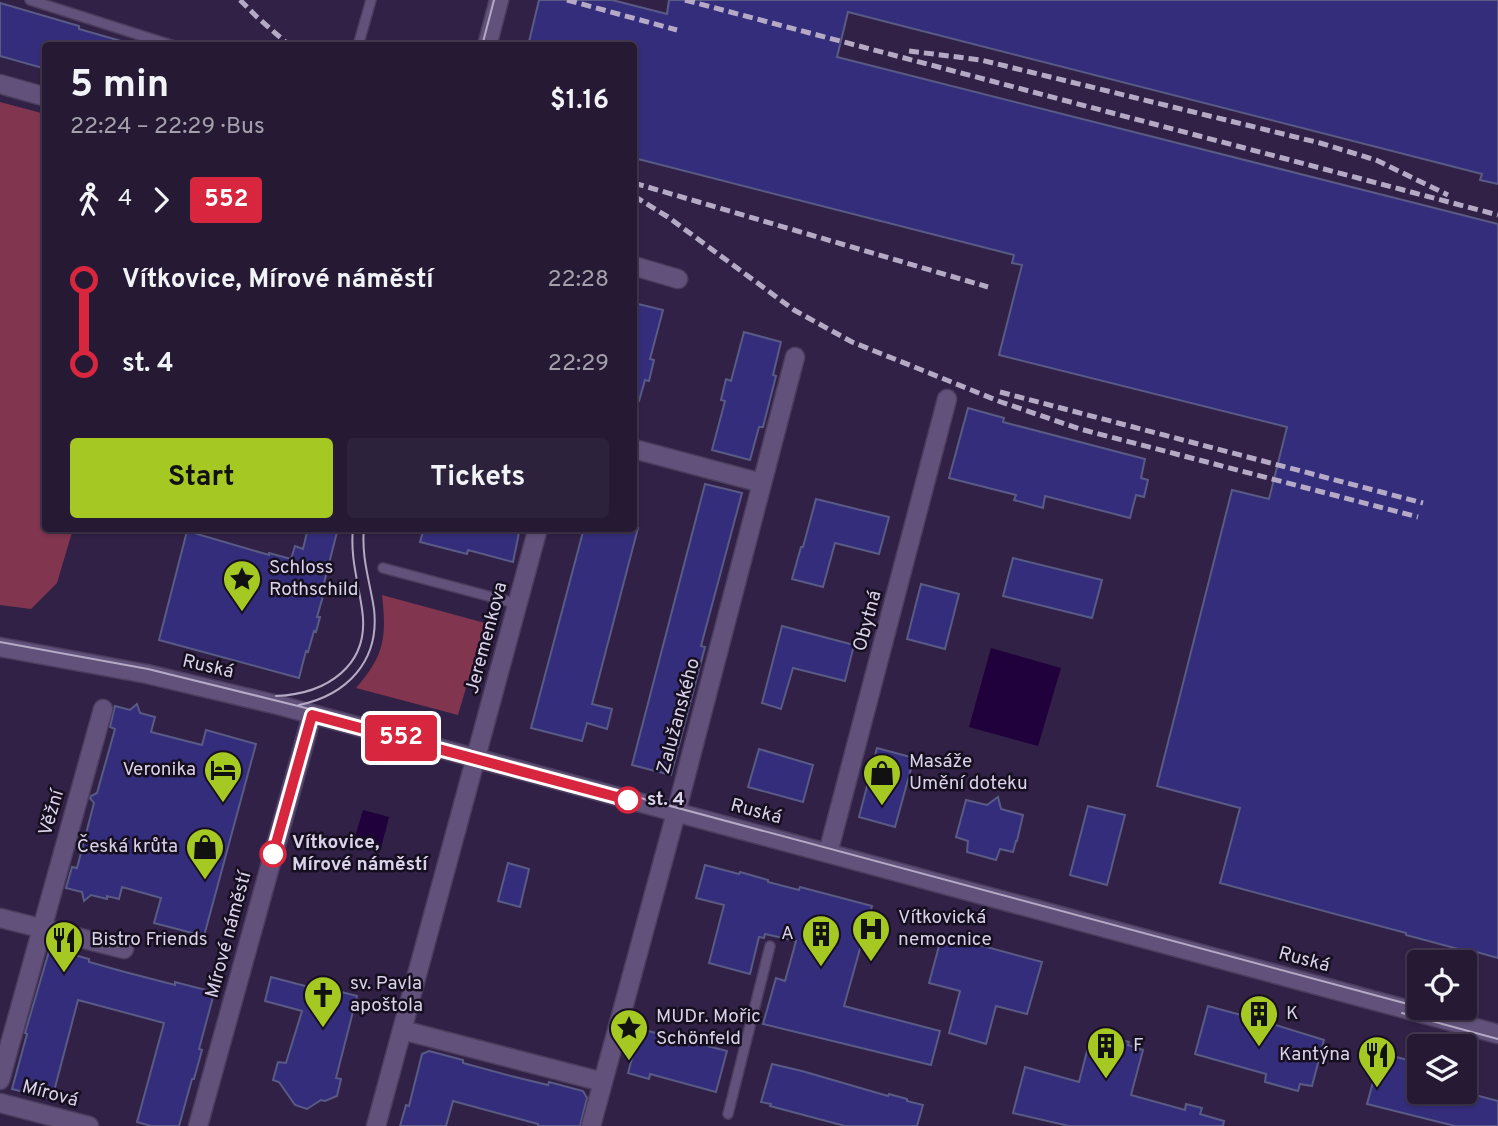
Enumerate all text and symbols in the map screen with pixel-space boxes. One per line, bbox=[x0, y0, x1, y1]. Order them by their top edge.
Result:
text: 5 min bbox=[70, 62, 169, 111]
text: $1.16 bbox=[550, 85, 609, 118]
text: 22:24 – 22:29 · Bus bbox=[70, 113, 265, 142]
icon: walk bbox=[70, 181, 108, 219]
icon: forward bbox=[142, 181, 180, 219]
text: 4 bbox=[118, 185, 132, 214]
text: 552 bbox=[204, 185, 248, 215]
text: Vítkovice, Mírové náměstí bbox=[122, 264, 434, 297]
text: 22:28 bbox=[548, 266, 609, 295]
text: st. 4 bbox=[122, 348, 174, 381]
text: 22:29 bbox=[548, 350, 609, 379]
button: Start bbox=[70, 438, 333, 518]
button: Tickets bbox=[347, 438, 609, 518]
place label: Schloss Rothschild bbox=[269, 556, 358, 602]
place icon: Schloss Rothschild bbox=[221, 558, 263, 613]
street label: Jeremenkova bbox=[461, 579, 513, 697]
street label: Obytná bbox=[848, 588, 888, 654]
street label: Ruská bbox=[180, 649, 236, 685]
street label: Zalužanského bbox=[652, 656, 706, 776]
line badge: 552 bbox=[361, 715, 441, 761]
text: 552 bbox=[379, 723, 423, 753]
hotel icon: Veronika bbox=[202, 749, 244, 804]
place label: Masáže Umění doteku bbox=[909, 750, 1028, 796]
shop icon: Masáže Umění doteku bbox=[861, 752, 903, 807]
place label: Veronika bbox=[122, 758, 196, 782]
street label: Věžní bbox=[34, 785, 71, 839]
marker: st. 4 bbox=[615, 787, 641, 813]
place label: st. 4 bbox=[647, 788, 685, 812]
street label: Ruská bbox=[728, 794, 784, 830]
shop icon: Česká krůta bbox=[184, 826, 226, 881]
place label: Vítkovice, Mírové náměstí bbox=[292, 831, 429, 877]
place label: Česká krůta bbox=[77, 834, 178, 859]
marker: Vítkovice, Mírové náměstí bbox=[260, 841, 286, 867]
street label: Mírové náměstí bbox=[201, 867, 258, 1001]
place label: Vítkovická nemocnice bbox=[898, 906, 992, 952]
hospital icon: Vítkovická nemocnice bbox=[850, 908, 892, 963]
building icon: A bbox=[800, 913, 842, 968]
restaurant icon: Bistro Friends bbox=[43, 919, 85, 974]
place label: A bbox=[781, 922, 794, 946]
place label: Bistro Friends bbox=[91, 928, 208, 952]
street label: Ruská bbox=[1276, 942, 1332, 978]
map controls bbox=[1407, 950, 1477, 1104]
button: locate bbox=[1407, 950, 1477, 1020]
place label: sv. Pavla apoštola bbox=[350, 972, 423, 1018]
church icon: sv. Pavla apoštola bbox=[302, 974, 344, 1029]
building icon: K bbox=[1238, 993, 1280, 1048]
place label: K bbox=[1286, 1002, 1299, 1026]
place label: MUDr. Mořic Schönfeld bbox=[656, 1005, 761, 1051]
place icon: MUDr. Mořic Schönfeld bbox=[608, 1007, 650, 1062]
building icon: F bbox=[1085, 1025, 1127, 1080]
place label: F bbox=[1133, 1034, 1144, 1058]
restaurant icon: Kantýna bbox=[1356, 1034, 1398, 1089]
button: layers bbox=[1407, 1034, 1477, 1104]
place label: Kantýna bbox=[1279, 1043, 1350, 1067]
street label: Mírová bbox=[19, 1075, 81, 1113]

